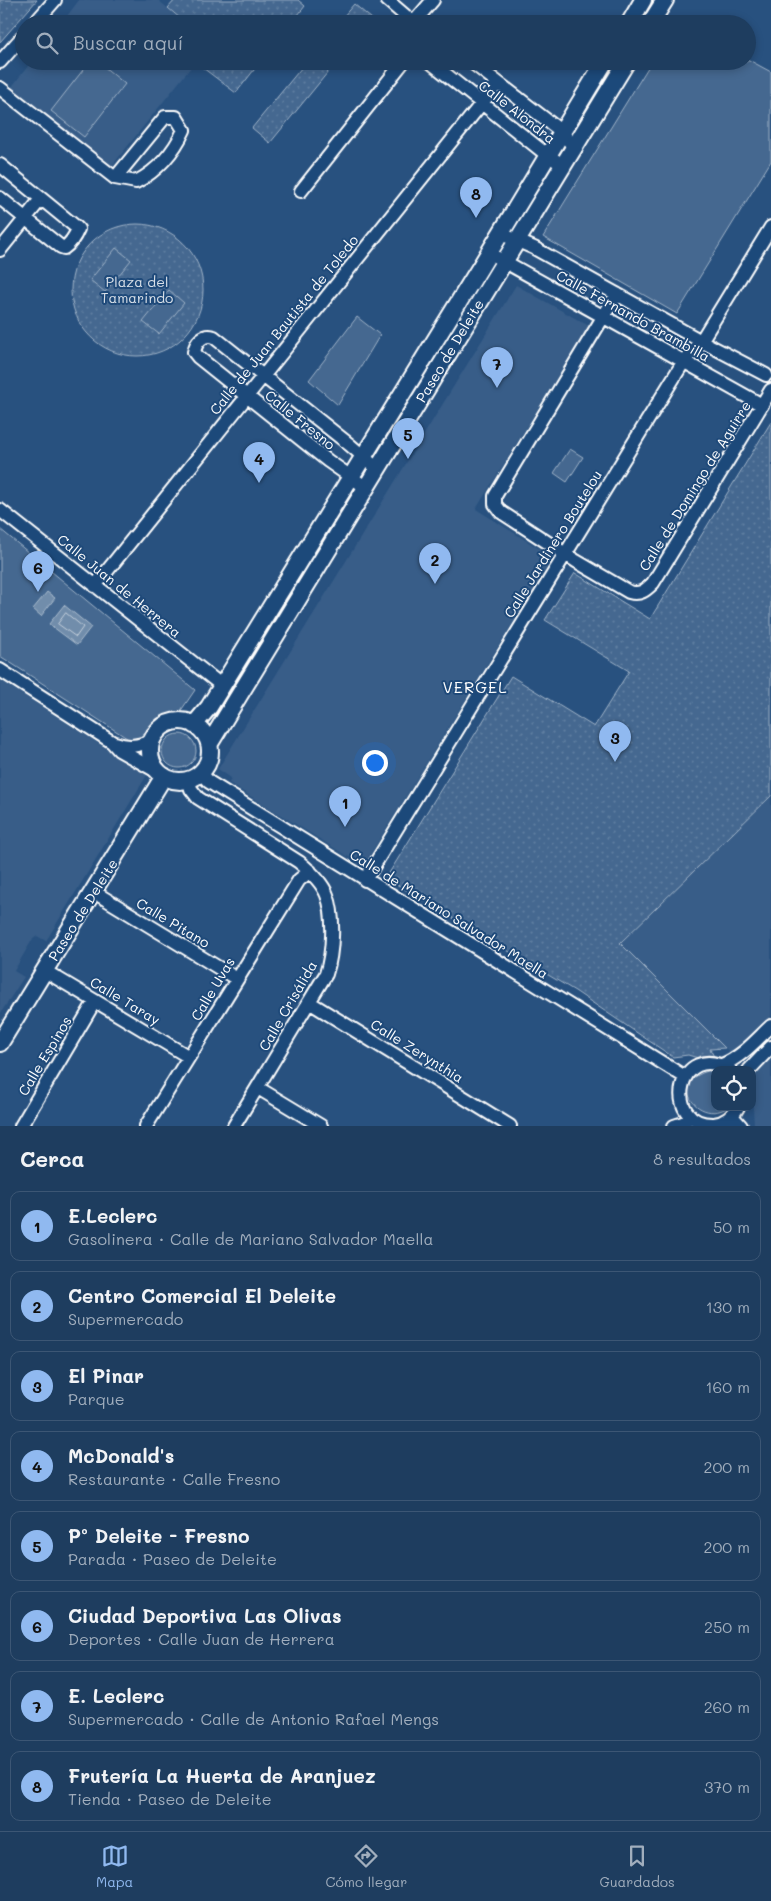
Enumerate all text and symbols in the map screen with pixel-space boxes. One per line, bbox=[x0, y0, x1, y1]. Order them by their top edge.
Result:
search box bbox=[15, 15, 756, 70]
icon: search bbox=[33, 29, 61, 57]
text: Buscar aquí bbox=[73, 30, 183, 55]
street label: Calle Alondra bbox=[475, 76, 560, 148]
pin: 8 bbox=[460, 177, 492, 218]
street label: Calle de Juan Bautista de Toledo bbox=[205, 231, 362, 419]
street label: Calle Fernando Brambilla bbox=[553, 265, 713, 366]
park label: Plaza del Tamarindo bbox=[101, 272, 173, 307]
street label: Paseo de Deleite bbox=[411, 296, 488, 406]
pin: 7 bbox=[481, 347, 513, 388]
street label: Calle Fresno bbox=[261, 385, 339, 454]
street label: Calle de Domingo de Aguirre bbox=[634, 397, 755, 574]
pin: 5 bbox=[392, 418, 424, 459]
pin: 4 bbox=[243, 442, 275, 483]
street label: Calle Jardinero Boutelou bbox=[499, 466, 606, 621]
street label: Calle Juan de Herrera bbox=[53, 530, 185, 642]
pin: 2 bbox=[419, 543, 451, 584]
pin: 6 bbox=[22, 551, 54, 592]
district label: VERGEL bbox=[442, 676, 508, 697]
pin: 3 bbox=[599, 721, 631, 762]
your location bbox=[362, 750, 388, 776]
pin: 1 bbox=[329, 786, 361, 827]
street label: Calle de Mariano Salvador Maella bbox=[346, 844, 552, 983]
street label: Paseo de Deleite bbox=[43, 855, 122, 964]
street label: Calle Pitano bbox=[133, 893, 214, 952]
street label: Calle Uvas bbox=[186, 953, 239, 1024]
street label: Calle Crisálida bbox=[254, 957, 321, 1054]
street label: Calle Taray bbox=[87, 972, 164, 1029]
street label: Calle Espinos bbox=[13, 1012, 76, 1099]
street label: Calle Zerynthia bbox=[367, 1014, 467, 1087]
map controls bbox=[711, 1066, 756, 1111]
button: locate bbox=[711, 1066, 756, 1111]
text: Cerca bbox=[20, 1145, 85, 1172]
text: 8 resultados bbox=[653, 1148, 751, 1169]
text: E.Leclerc bbox=[68, 1203, 157, 1228]
text: 1 bbox=[33, 1216, 41, 1237]
text: 50 m bbox=[713, 1216, 750, 1237]
text: Gasolinera · Calle de Mariano Salvador Maella bbox=[68, 1228, 434, 1249]
text: Centro Comercial El Deleite bbox=[68, 1283, 336, 1308]
text: 2 bbox=[33, 1296, 41, 1317]
text: 130 m bbox=[706, 1296, 750, 1317]
text: Supermercado bbox=[68, 1308, 183, 1329]
text: El Pinar bbox=[68, 1363, 144, 1388]
text: 3 bbox=[32, 1376, 42, 1397]
text: 160 m bbox=[705, 1376, 750, 1397]
text: Parque bbox=[68, 1388, 125, 1409]
text: McDonald's bbox=[68, 1443, 174, 1468]
text: 4 bbox=[32, 1456, 42, 1477]
text: 200 m bbox=[703, 1456, 750, 1477]
text: Restaurante · Calle Fresno bbox=[68, 1468, 280, 1489]
text: Pº Deleite - Fresno bbox=[68, 1523, 250, 1548]
text: 5 bbox=[32, 1536, 42, 1557]
text: 200 m bbox=[703, 1536, 750, 1557]
text: Parada · Paseo de Deleite bbox=[68, 1548, 277, 1569]
text: Ciudad Deportiva Las Olivas bbox=[68, 1603, 342, 1628]
text: 6 bbox=[32, 1616, 42, 1637]
text: 250 m bbox=[704, 1616, 750, 1637]
text: Deportes · Calle Juan de Herrera bbox=[68, 1628, 335, 1649]
text: E. Leclerc bbox=[68, 1683, 164, 1708]
text: 7 bbox=[33, 1696, 41, 1717]
text: 260 m bbox=[704, 1696, 750, 1717]
text: Supermercado · Calle de Antonio Rafael Mengs bbox=[68, 1708, 439, 1729]
text: Frutería La Huerta de Aranjuez bbox=[68, 1763, 376, 1788]
text: 8 bbox=[32, 1776, 42, 1797]
text: 370 m bbox=[704, 1776, 750, 1797]
text: Tienda · Paseo de Deleite bbox=[68, 1788, 272, 1809]
tab: Mapa bbox=[96, 1842, 133, 1891]
tab: Cómo llegar bbox=[326, 1842, 407, 1891]
tab: Guardados bbox=[600, 1842, 675, 1891]

